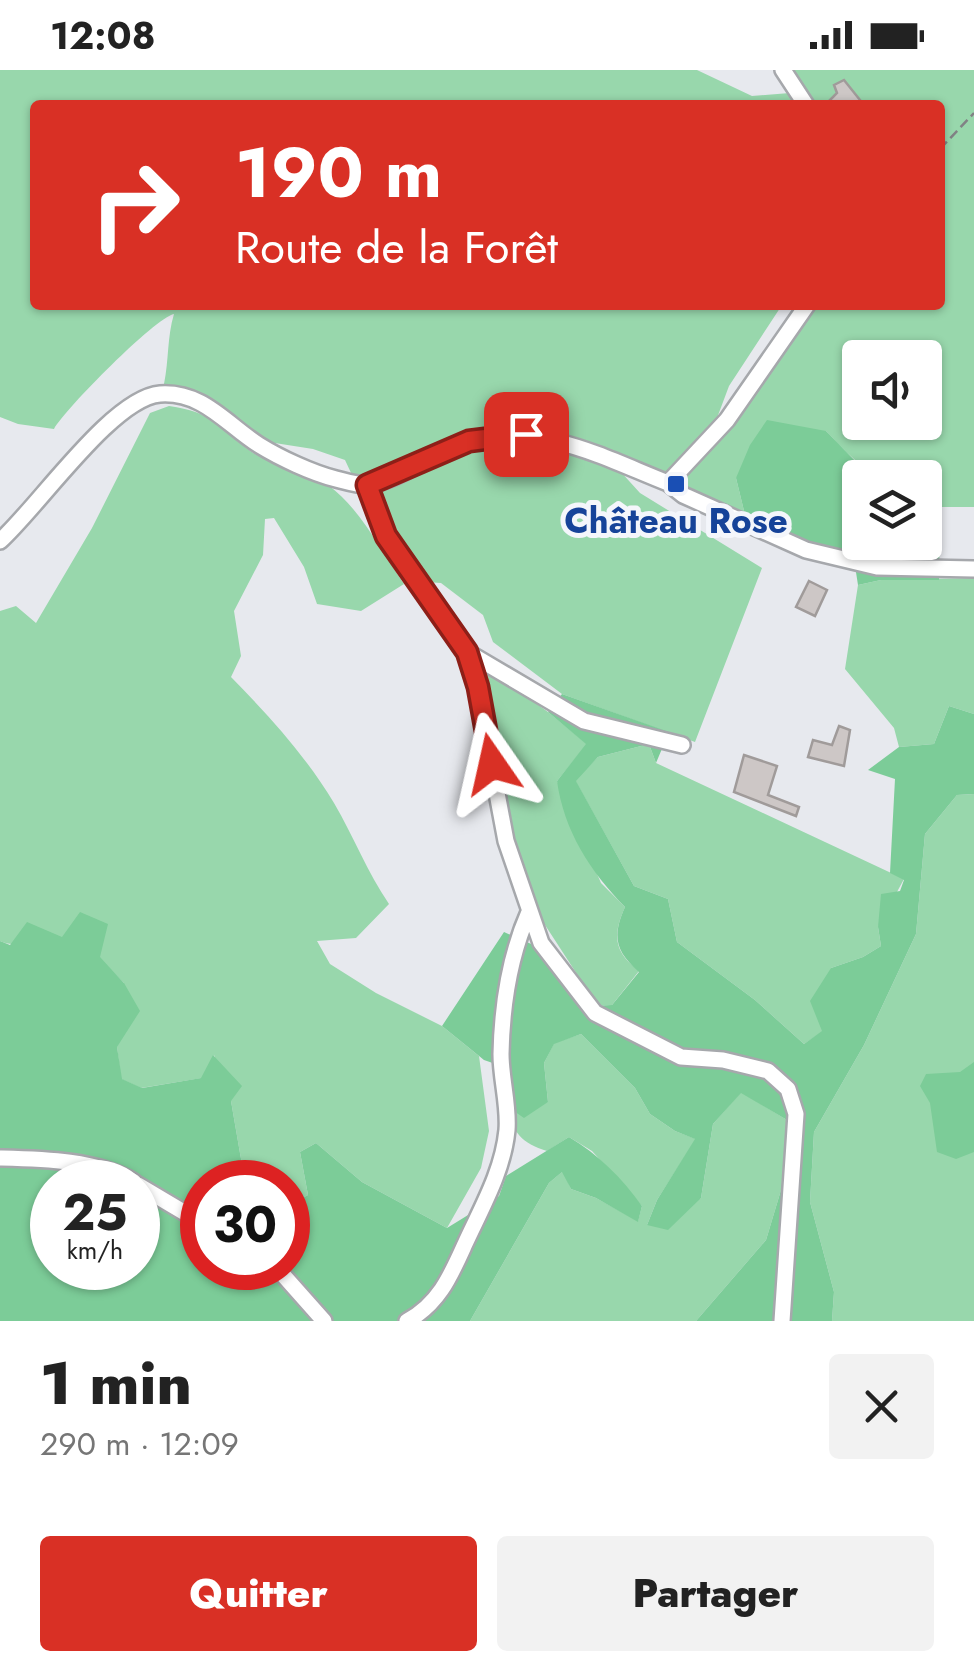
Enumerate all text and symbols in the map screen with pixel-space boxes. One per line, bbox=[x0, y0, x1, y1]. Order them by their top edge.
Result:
text: 12:08 bbox=[50, 8, 156, 63]
text: 190 m bbox=[235, 122, 442, 223]
icon: right bbox=[70, 140, 200, 270]
text: Route de la Forêt bbox=[235, 215, 558, 280]
map controls bbox=[842, 340, 942, 560]
button: sound bbox=[842, 340, 942, 440]
pin bbox=[484, 392, 569, 477]
icon: arrive bbox=[499, 407, 554, 462]
button: layers bbox=[842, 460, 942, 560]
marker: Château Rose bbox=[665, 473, 687, 495]
place label: Château Rose bbox=[564, 496, 788, 546]
position arrow bbox=[440, 712, 544, 816]
speed limit sign: 30 bbox=[180, 1160, 310, 1290]
text: 25 bbox=[62, 1176, 128, 1249]
text: km/h bbox=[67, 1232, 123, 1268]
text: 1 min bbox=[40, 1340, 192, 1427]
button: close bbox=[829, 1354, 934, 1459]
text: 290 m · 12:09 bbox=[40, 1421, 239, 1467]
button: Quitter bbox=[40, 1536, 477, 1651]
button: Partager bbox=[497, 1536, 934, 1651]

